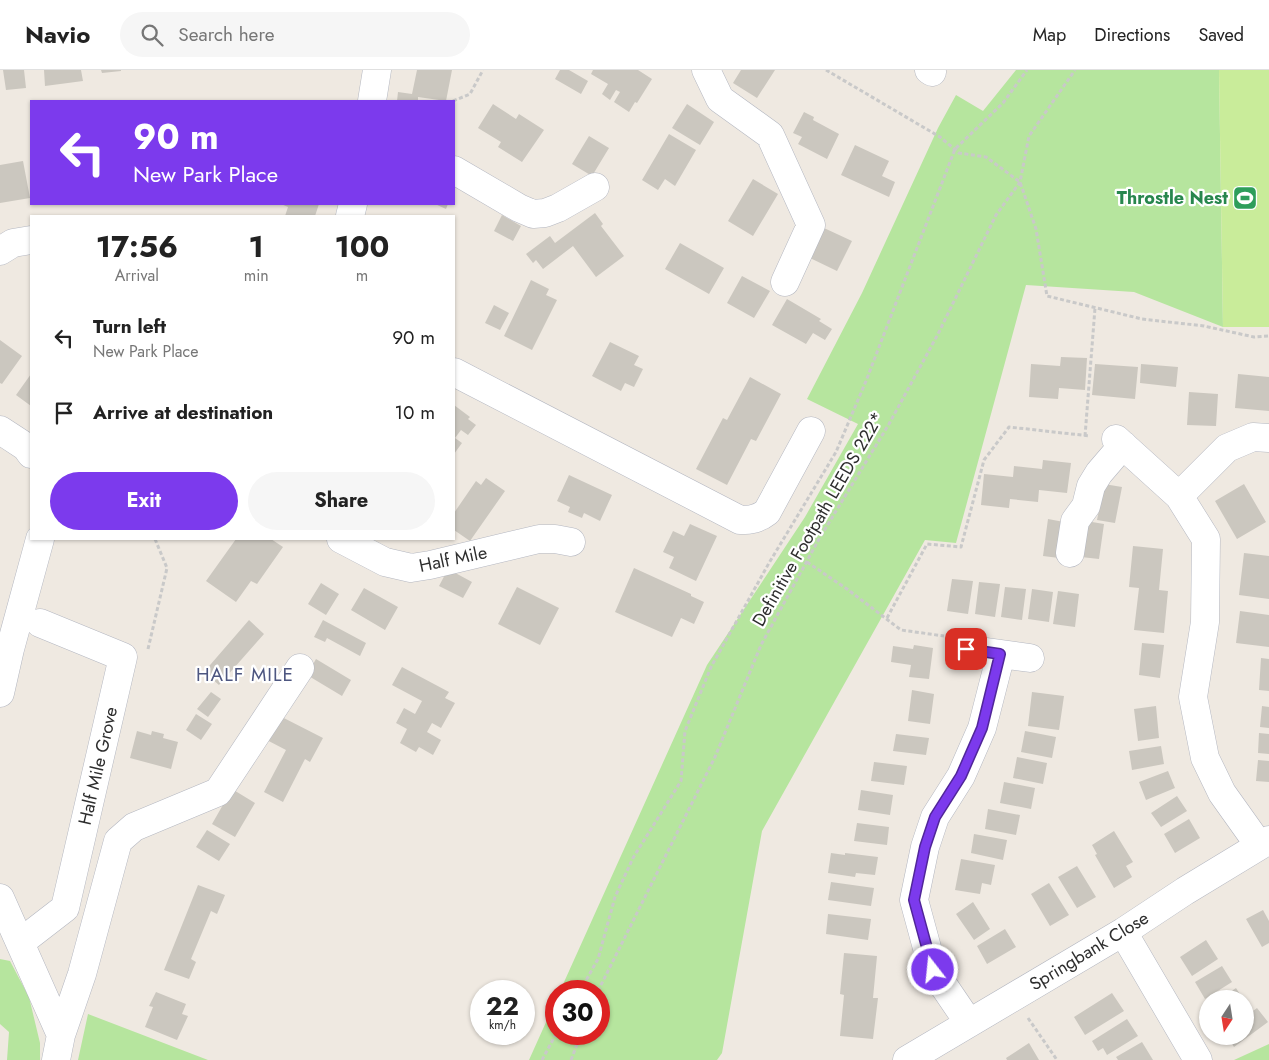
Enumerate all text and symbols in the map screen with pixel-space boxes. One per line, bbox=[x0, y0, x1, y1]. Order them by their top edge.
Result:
search box bbox=[120, 12, 470, 57]
text: Navio bbox=[25, 17, 90, 52]
icon: search bbox=[138, 21, 166, 49]
text: Search here bbox=[178, 21, 274, 48]
text: Map bbox=[1033, 22, 1066, 48]
text: Directions bbox=[1094, 22, 1170, 48]
text: Saved bbox=[1198, 22, 1244, 48]
text: 90 m bbox=[133, 112, 219, 162]
icon: left bbox=[50, 120, 115, 185]
text: New Park Place bbox=[133, 158, 278, 190]
place label: Throstle Nest bbox=[1117, 185, 1228, 211]
sports icon: Throstle Nest bbox=[1232, 185, 1258, 211]
text: 17:56 bbox=[96, 225, 178, 268]
text: 1 bbox=[249, 225, 264, 268]
text: 100 bbox=[334, 225, 389, 268]
text: Arrival bbox=[115, 264, 159, 287]
text: min bbox=[244, 264, 269, 287]
text: m bbox=[356, 264, 368, 287]
text: Turn left bbox=[93, 313, 166, 340]
icon: left bbox=[50, 324, 78, 352]
text: 90 m bbox=[392, 324, 435, 351]
text: New Park Place bbox=[93, 340, 198, 363]
icon: arrive bbox=[50, 399, 78, 427]
text: Arrive at destination bbox=[93, 399, 273, 426]
text: 10 m bbox=[395, 399, 435, 426]
street label: Definitive Footpath LEEDS 222* bbox=[746, 407, 890, 631]
button: Exit bbox=[50, 472, 238, 530]
button: Share bbox=[248, 472, 435, 530]
street label: Half Mile bbox=[417, 539, 489, 579]
pin bbox=[945, 628, 987, 670]
icon: arrive bbox=[952, 635, 980, 663]
district label: HALF MILE bbox=[196, 661, 294, 688]
street label: Half Mile Grove bbox=[72, 704, 124, 828]
street label: Springbank Close bbox=[1024, 905, 1154, 997]
position arrow bbox=[906, 943, 958, 995]
speed limit sign: 30 bbox=[545, 980, 610, 1045]
text: 22 bbox=[486, 988, 519, 1024]
north arrow bbox=[1199, 990, 1254, 1045]
map controls bbox=[1199, 990, 1254, 1045]
text: km/h bbox=[489, 1016, 516, 1034]

